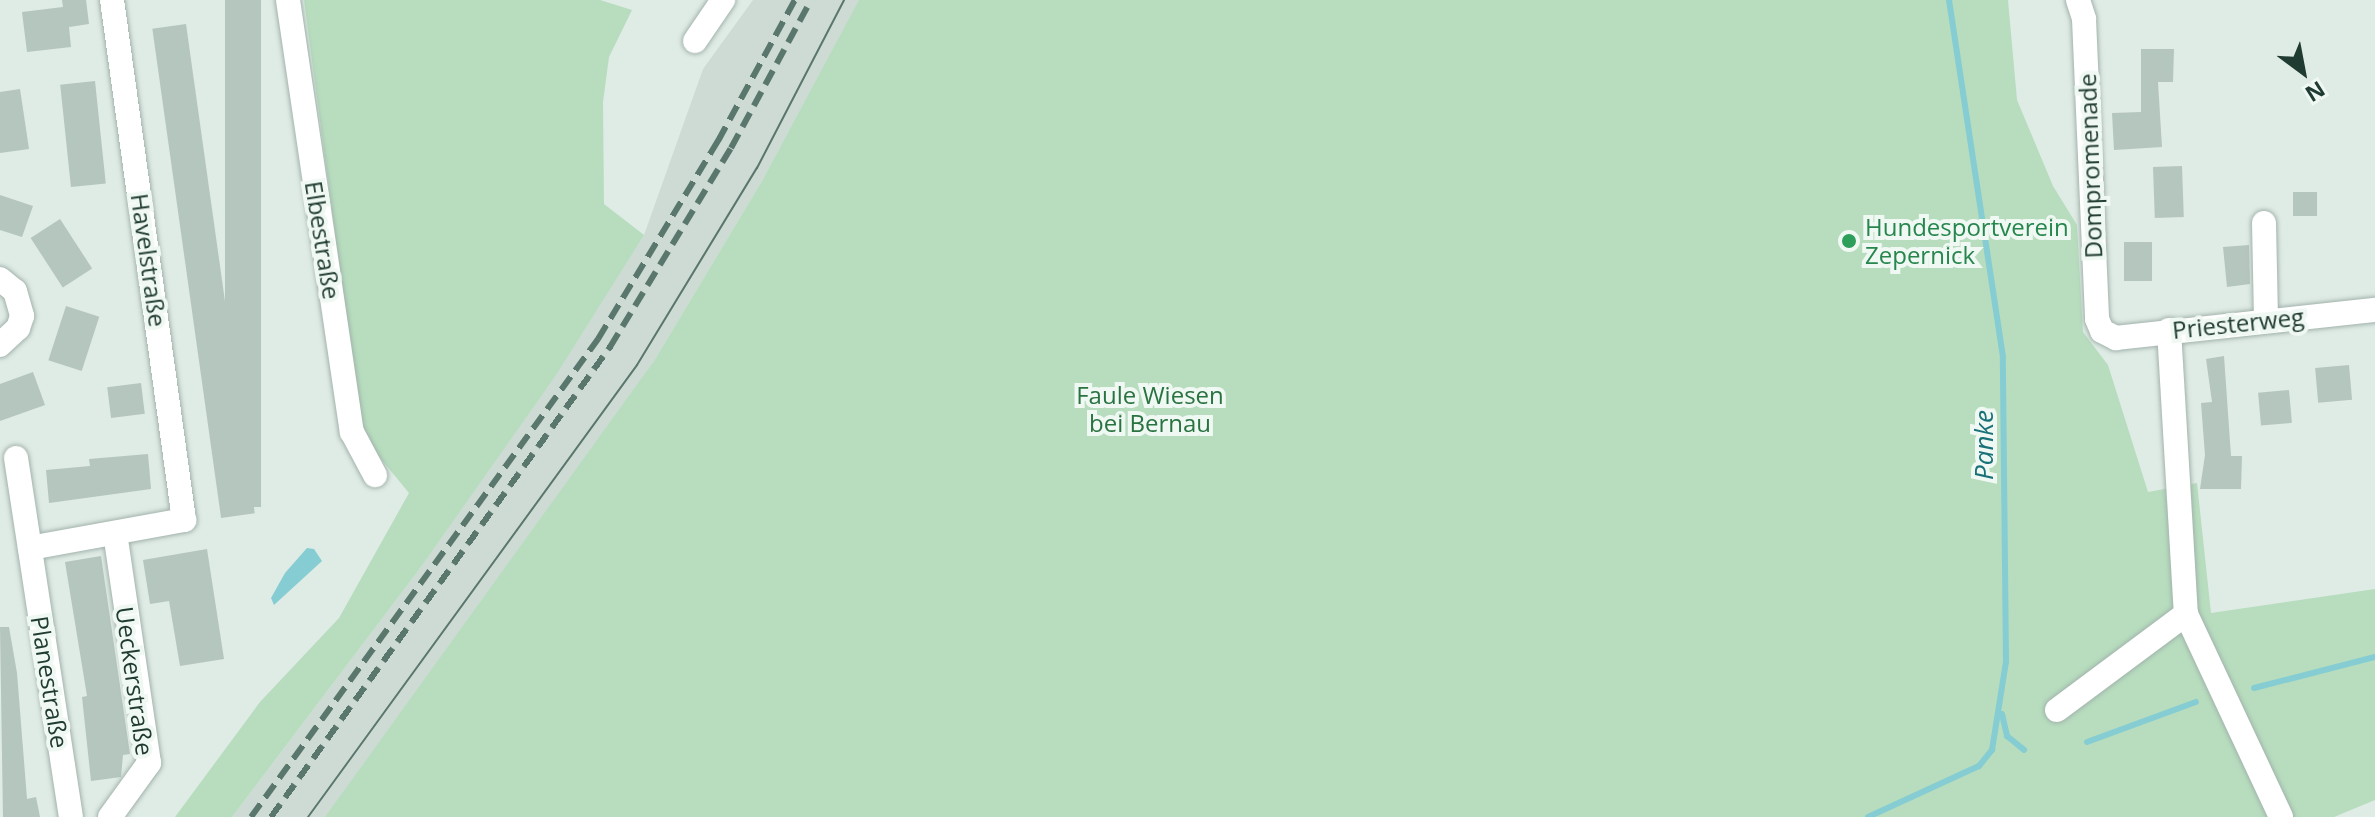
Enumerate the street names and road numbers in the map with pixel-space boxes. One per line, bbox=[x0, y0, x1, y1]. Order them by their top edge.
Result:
street label: Dompromenade bbox=[2072, 73, 2108, 259]
street label: Elbestraße bbox=[299, 179, 347, 301]
street label: Havelstraße bbox=[125, 192, 173, 328]
street label: Priesterweg bbox=[2171, 302, 2305, 344]
street label: Ueckerstraße bbox=[110, 605, 160, 757]
street label: Planestraße bbox=[25, 614, 75, 750]

